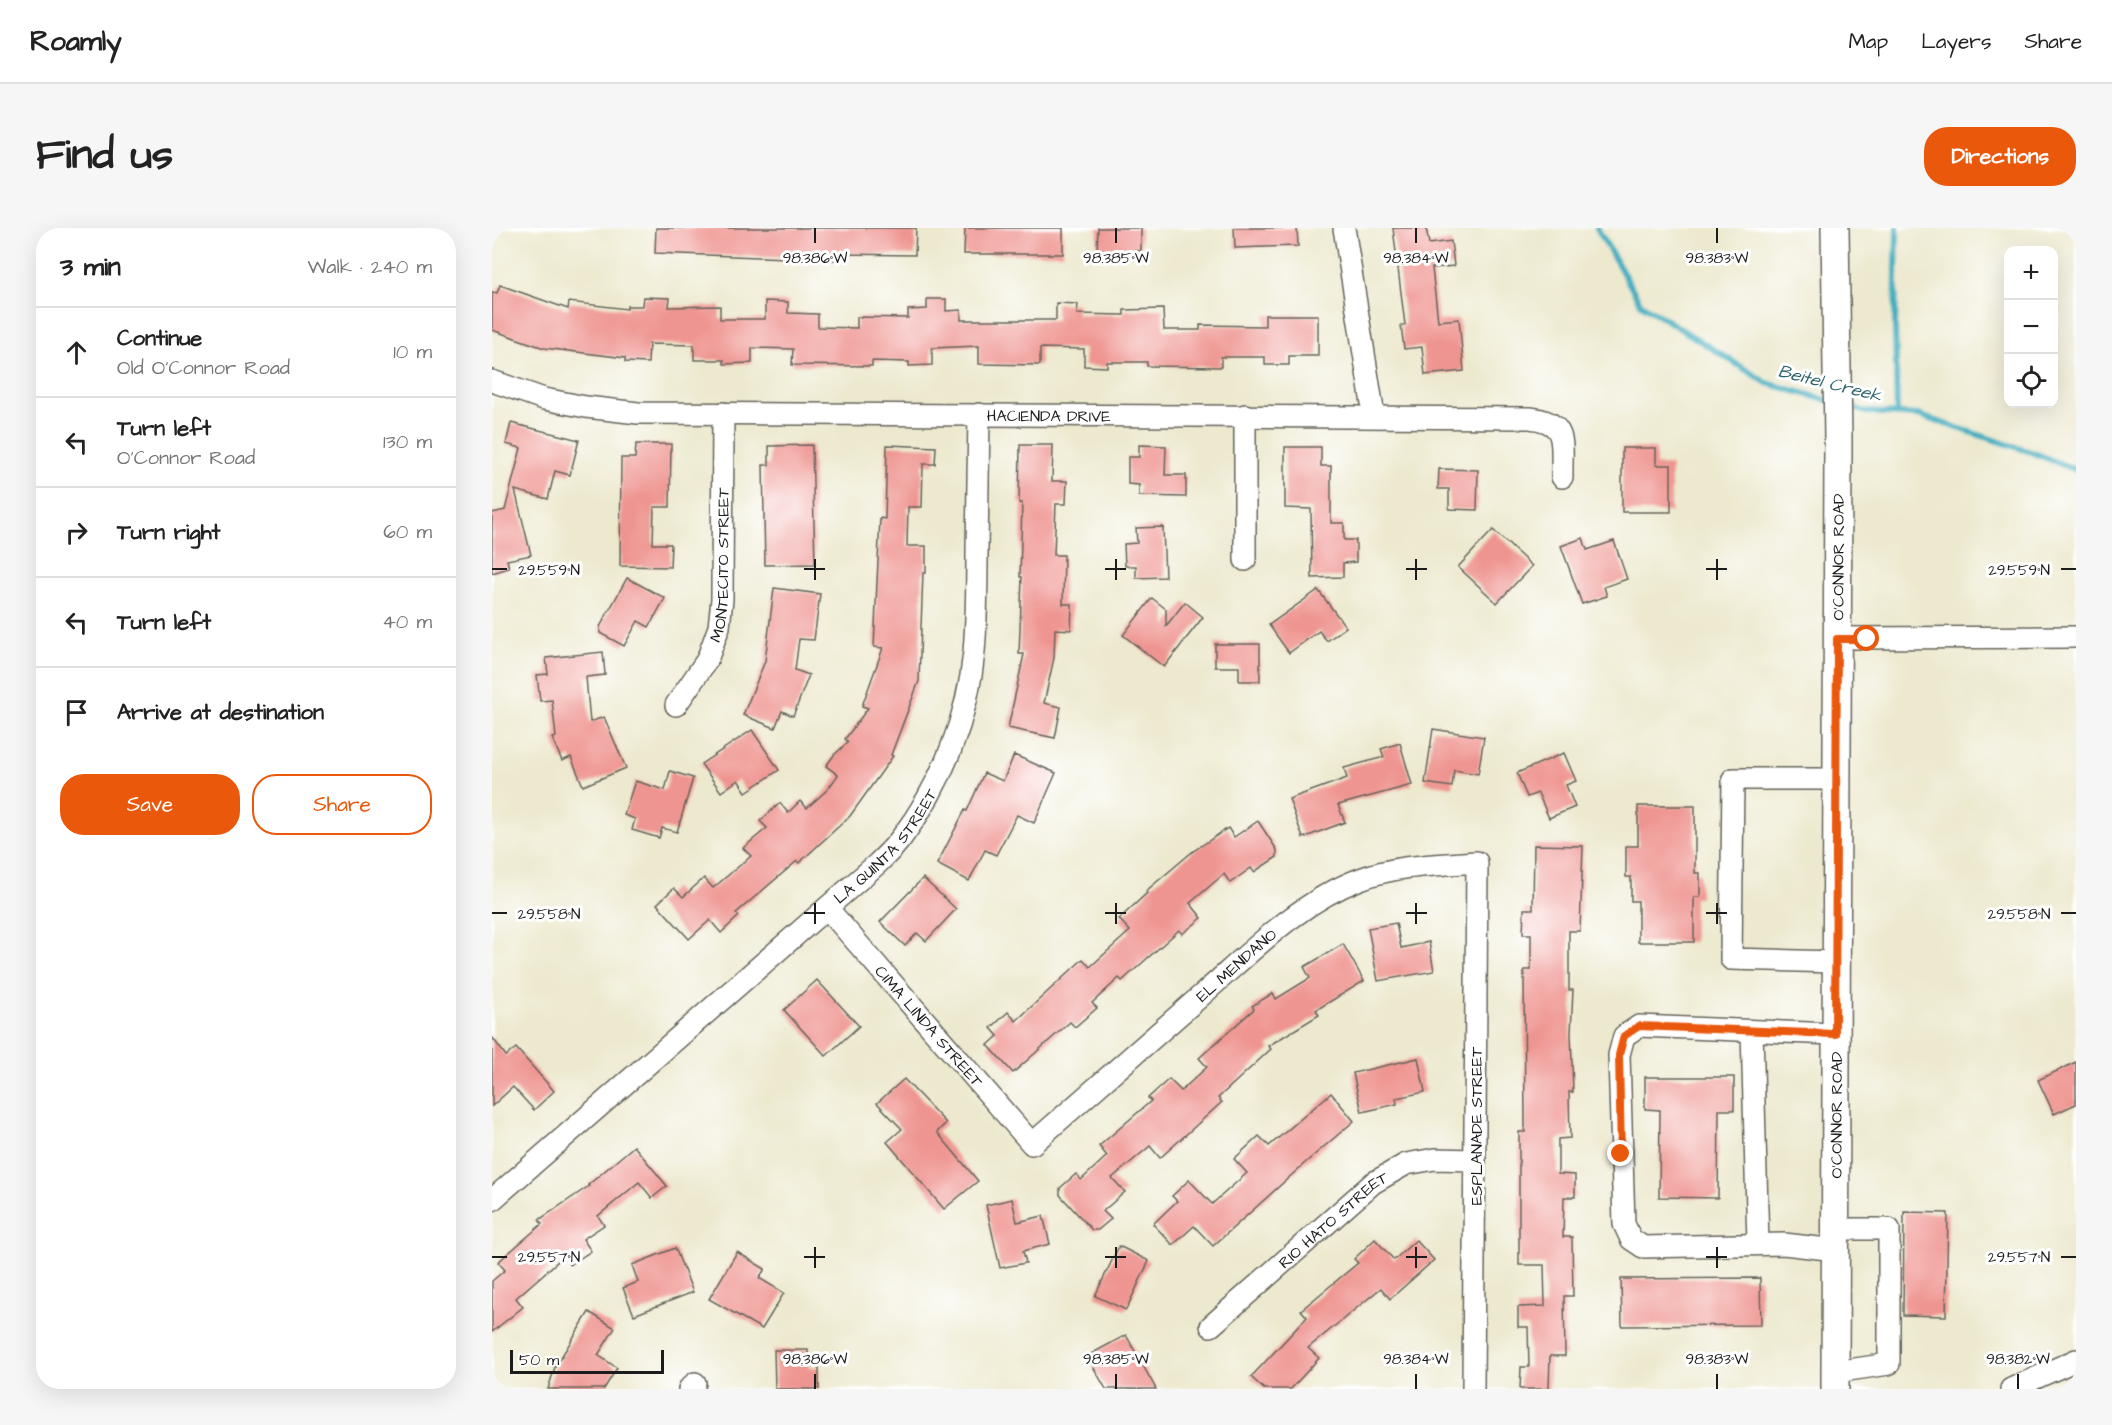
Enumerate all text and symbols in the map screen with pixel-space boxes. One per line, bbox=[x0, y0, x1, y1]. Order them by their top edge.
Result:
text: Roamly bbox=[30, 22, 122, 61]
text: Map bbox=[1848, 27, 1888, 56]
text: Layers bbox=[1921, 27, 1991, 56]
text: Share bbox=[2024, 27, 2082, 56]
text: Find us bbox=[36, 127, 173, 185]
button: Directions bbox=[1924, 127, 2076, 186]
map controls bbox=[2004, 246, 2058, 408]
button: + bbox=[2004, 246, 2058, 300]
text: 98.386°W bbox=[783, 248, 847, 269]
text: 98.385°W bbox=[1083, 248, 1149, 269]
text: 98.384°W bbox=[1383, 248, 1449, 269]
text: 98.383°W bbox=[1686, 248, 1748, 269]
text: 3 min bbox=[60, 249, 121, 285]
text: Walk · 240 m bbox=[308, 253, 432, 281]
button: − bbox=[2004, 300, 2058, 354]
text: Continue bbox=[117, 323, 202, 354]
icon: ahead bbox=[60, 336, 93, 369]
text: 10 m bbox=[393, 338, 432, 366]
text: Old O'Connor Road bbox=[117, 354, 290, 382]
button: locate bbox=[2004, 354, 2058, 408]
water label: Beitel Creek bbox=[1776, 359, 1885, 409]
street label: HACIENDA DRIVE bbox=[987, 405, 1111, 428]
text: Turn left bbox=[117, 413, 211, 444]
icon: left bbox=[60, 426, 93, 459]
text: 130 m bbox=[383, 428, 432, 456]
text: O'Connor Road bbox=[117, 444, 255, 472]
street label: MONTECITO STREET bbox=[704, 487, 735, 645]
street label: O'CONNOR ROAD bbox=[1827, 494, 1850, 620]
icon: right bbox=[60, 516, 93, 549]
text: Turn right bbox=[117, 517, 220, 548]
text: 60 m bbox=[383, 518, 432, 546]
text: 29.559°N bbox=[518, 560, 580, 581]
text: 29.559°N bbox=[1988, 560, 2050, 581]
icon: left bbox=[60, 606, 93, 639]
text: Turn left bbox=[117, 607, 211, 638]
text: 40 m bbox=[382, 608, 432, 636]
route start bbox=[1853, 625, 1879, 651]
icon: arrive bbox=[60, 696, 93, 729]
text: Arrive at destination bbox=[117, 697, 324, 728]
button: Save bbox=[60, 774, 240, 835]
button: Share bbox=[252, 774, 432, 835]
street label: LA QUINTA STREET bbox=[829, 785, 943, 909]
text: 29.558°N bbox=[518, 904, 580, 925]
text: 29.558°N bbox=[1988, 904, 2050, 925]
street label: EL MENDANO bbox=[1191, 924, 1282, 1007]
street label: CIMA LINDA STREET bbox=[869, 961, 988, 1092]
street label: ESPLANADE STREET bbox=[1466, 1047, 1488, 1205]
street label: O'CONNOR ROAD bbox=[1826, 1052, 1848, 1178]
route end bbox=[1607, 1140, 1633, 1166]
street label: RIO HATO STREET bbox=[1274, 1167, 1392, 1274]
text: 29.557°N bbox=[518, 1247, 580, 1268]
text: 29.557°N bbox=[1988, 1247, 2050, 1268]
scale bar bbox=[510, 1347, 664, 1374]
text: 50 m bbox=[519, 1349, 559, 1371]
text: 98.386°W bbox=[783, 1349, 847, 1370]
text: 98.385°W bbox=[1083, 1349, 1149, 1370]
text: 98.384°W bbox=[1383, 1349, 1449, 1370]
text: 98.383°W bbox=[1686, 1349, 1748, 1370]
text: 98.382°W bbox=[1986, 1349, 2050, 1370]

